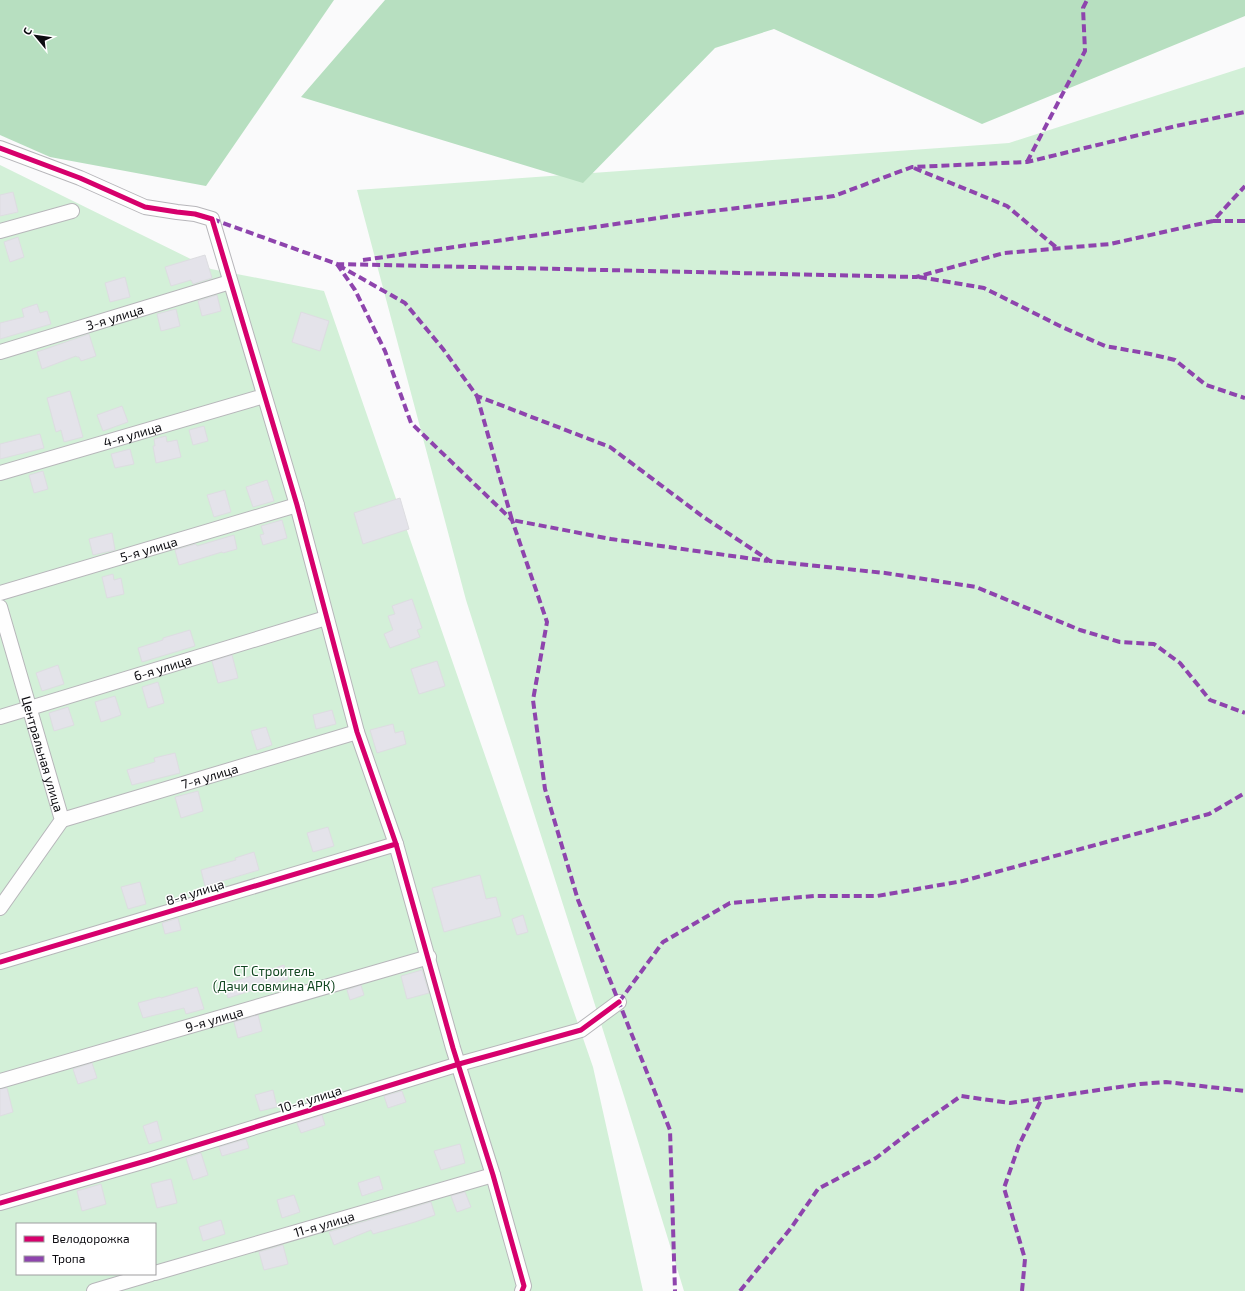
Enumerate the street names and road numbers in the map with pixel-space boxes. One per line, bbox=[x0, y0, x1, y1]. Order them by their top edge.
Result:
street label: 3-я улица bbox=[84, 301, 146, 333]
street label: 4-я улица bbox=[101, 418, 164, 450]
street label: 5-я улица bbox=[118, 533, 179, 565]
street label: 6-я улица bbox=[132, 651, 194, 684]
street label: Центральная улица bbox=[18, 694, 67, 814]
street label: 7-я улица bbox=[179, 760, 240, 792]
street label: 8-я улица bbox=[164, 876, 226, 908]
street label: 9-я улица bbox=[183, 1003, 245, 1035]
street label: 10-я улица bbox=[277, 1082, 343, 1116]
street label: 11-я улица bbox=[292, 1208, 356, 1240]

